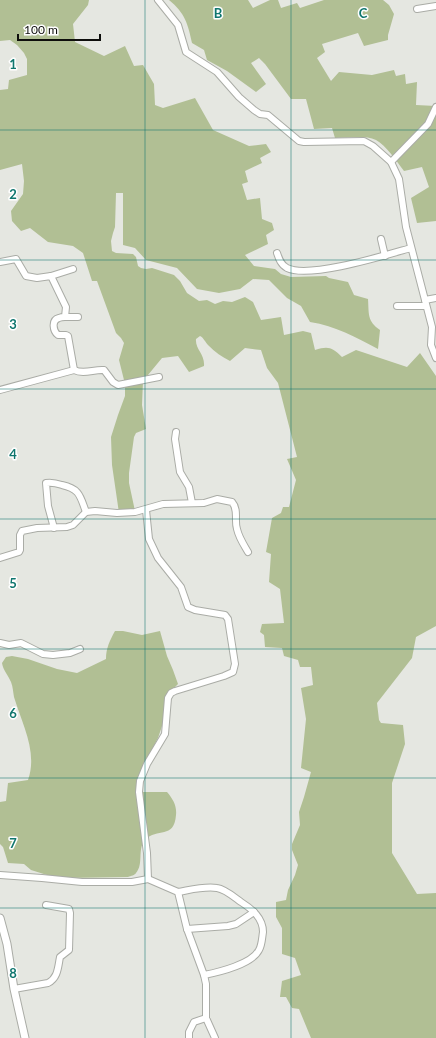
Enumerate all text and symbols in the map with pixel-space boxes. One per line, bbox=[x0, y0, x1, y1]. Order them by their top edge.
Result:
text: B bbox=[214, 5, 223, 21]
text: C bbox=[359, 5, 368, 21]
scale bar bbox=[18, 16, 100, 42]
text: 100 m bbox=[24, 22, 58, 37]
text: 1 bbox=[9, 56, 17, 72]
text: 2 bbox=[9, 186, 17, 202]
text: 3 bbox=[9, 316, 17, 332]
text: 4 bbox=[9, 446, 17, 462]
text: 5 bbox=[9, 575, 17, 591]
text: 6 bbox=[9, 705, 17, 721]
text: 7 bbox=[9, 835, 17, 851]
text: 8 bbox=[9, 965, 17, 981]

